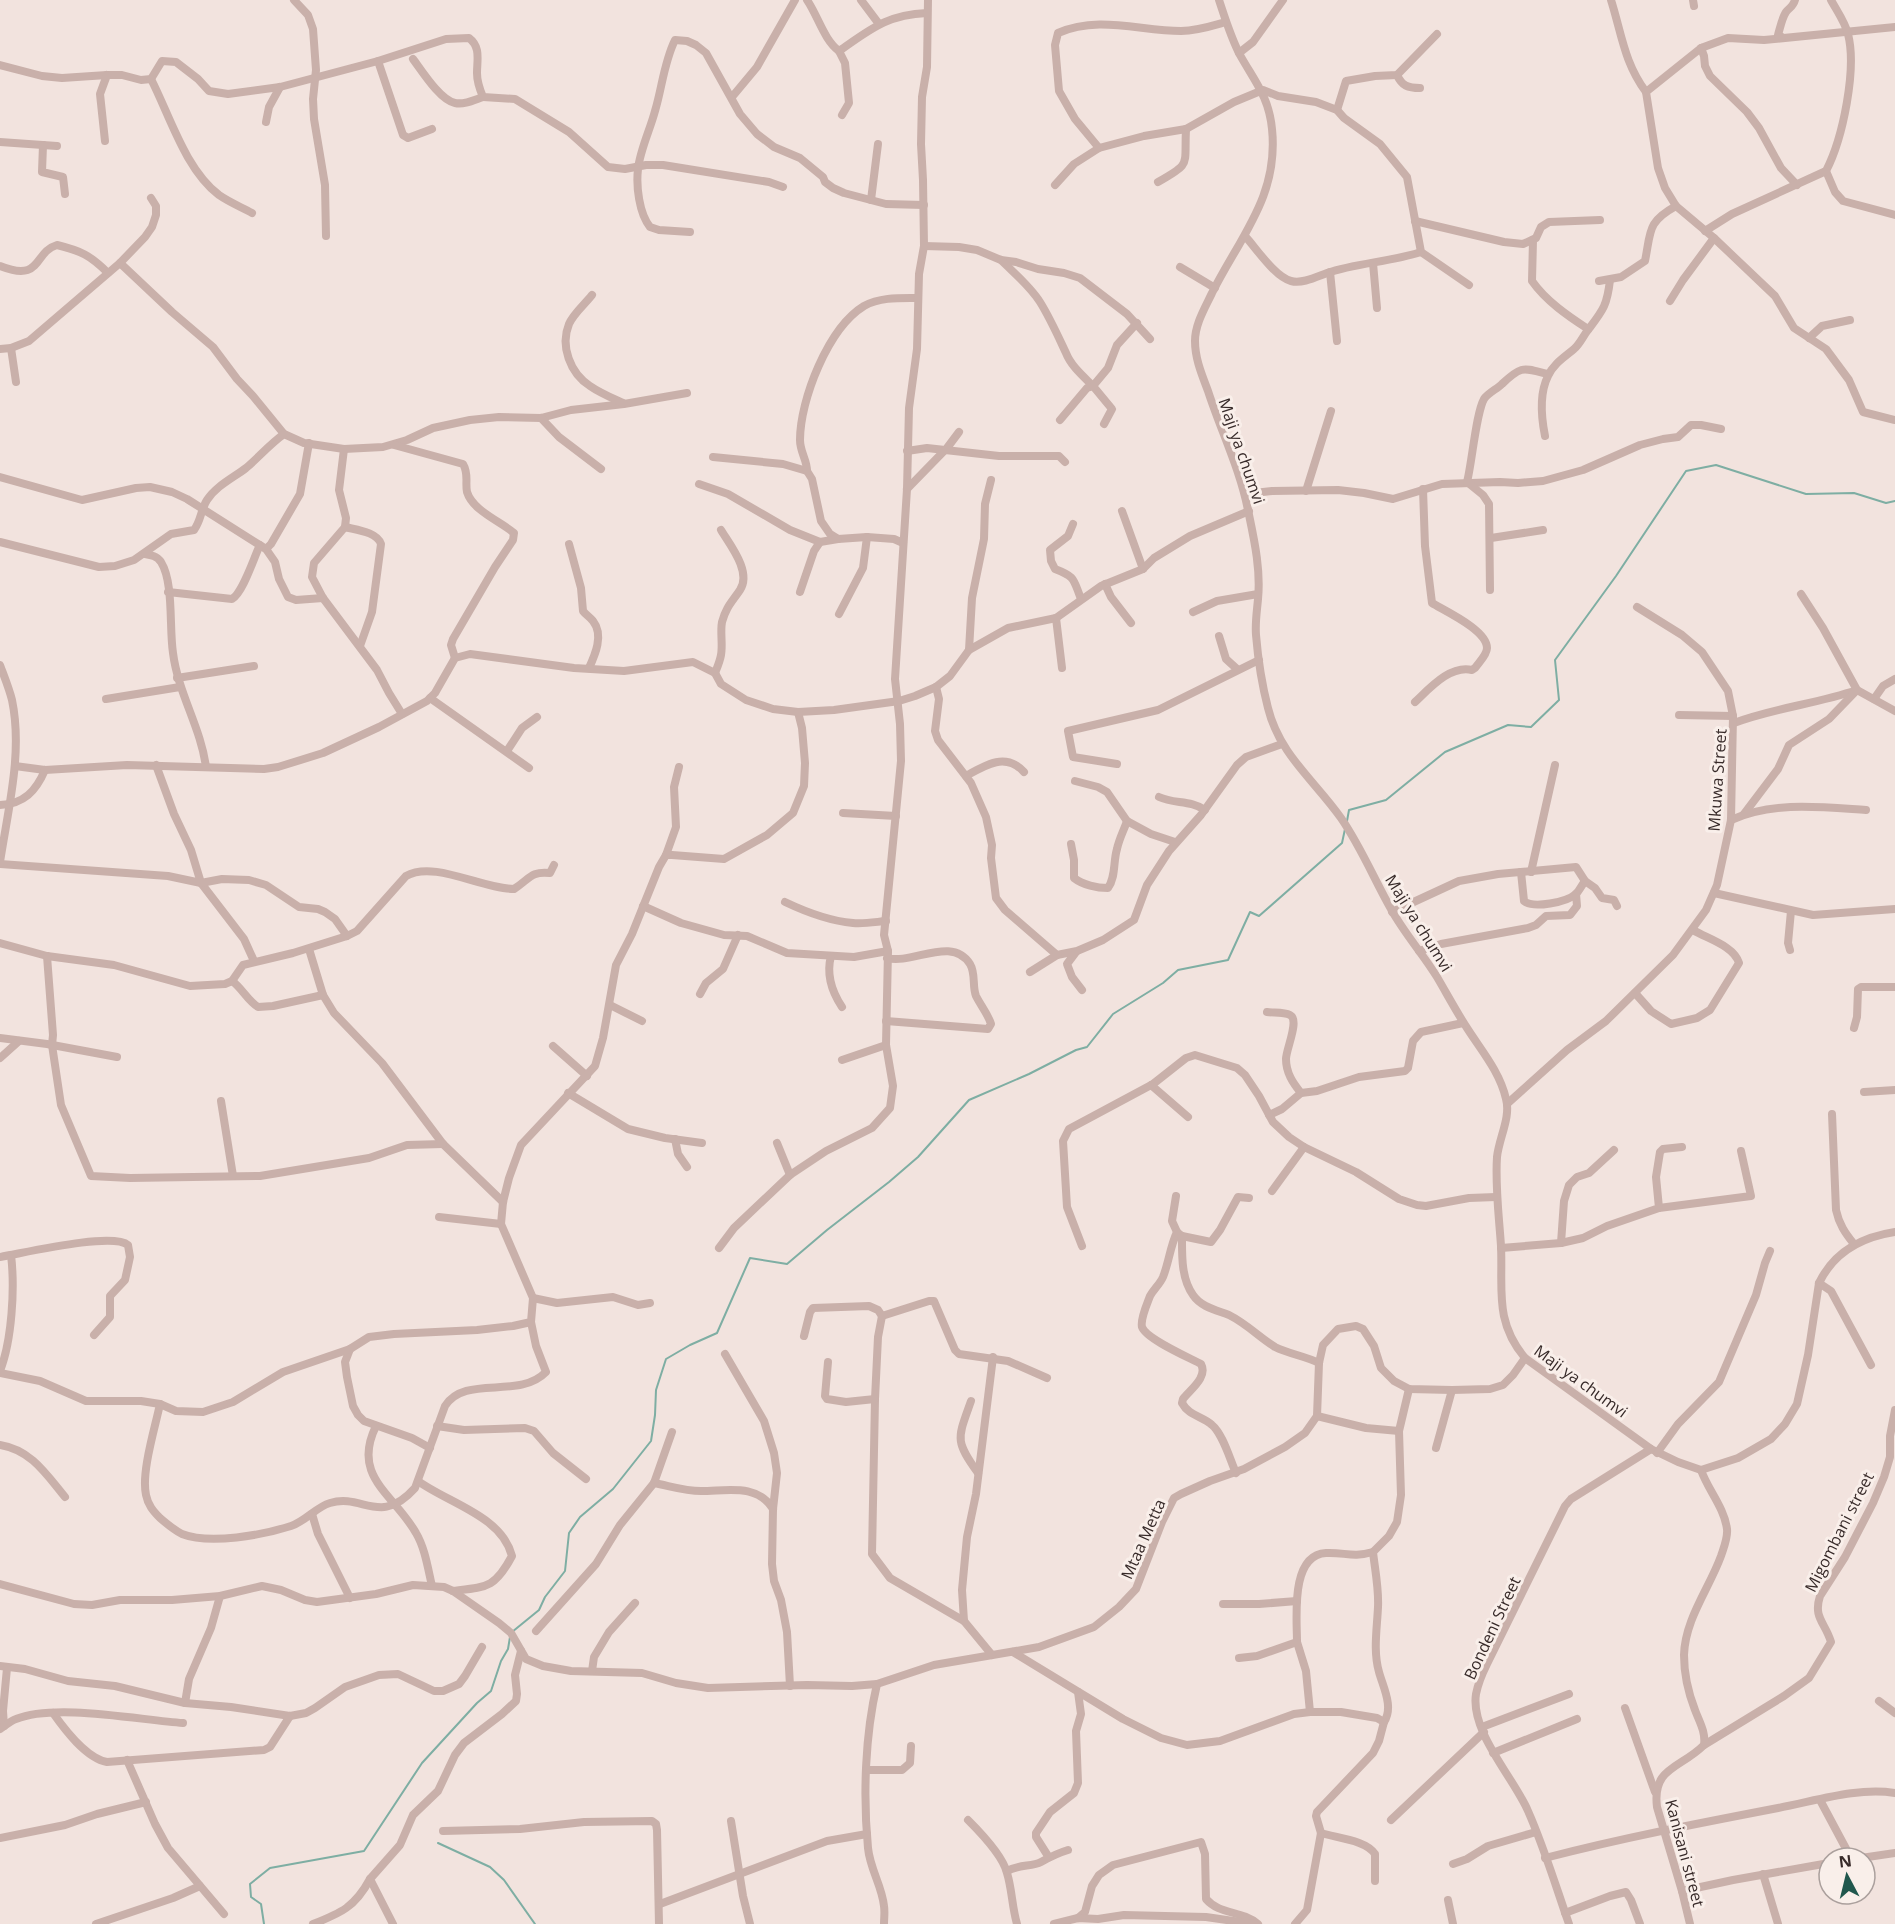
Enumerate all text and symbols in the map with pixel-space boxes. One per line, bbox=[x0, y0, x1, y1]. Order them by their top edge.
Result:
street label: Maji ya chumvi bbox=[1214, 395, 1270, 507]
street label: Mkuwa Street bbox=[1702, 728, 1732, 832]
street label: Maji ya chumvi bbox=[1380, 870, 1458, 976]
street label: Maji ya chumvi bbox=[1530, 1340, 1632, 1422]
street label: Migombani street bbox=[1799, 1468, 1879, 1596]
street label: Mtaa Metta bbox=[1116, 1495, 1170, 1583]
street label: Bondeni Street bbox=[1459, 1573, 1526, 1683]
street label: Kanisani street bbox=[1660, 1797, 1710, 1910]
north arrow bbox=[1817, 1846, 1877, 1906]
text: N bbox=[1837, 1849, 1853, 1873]

